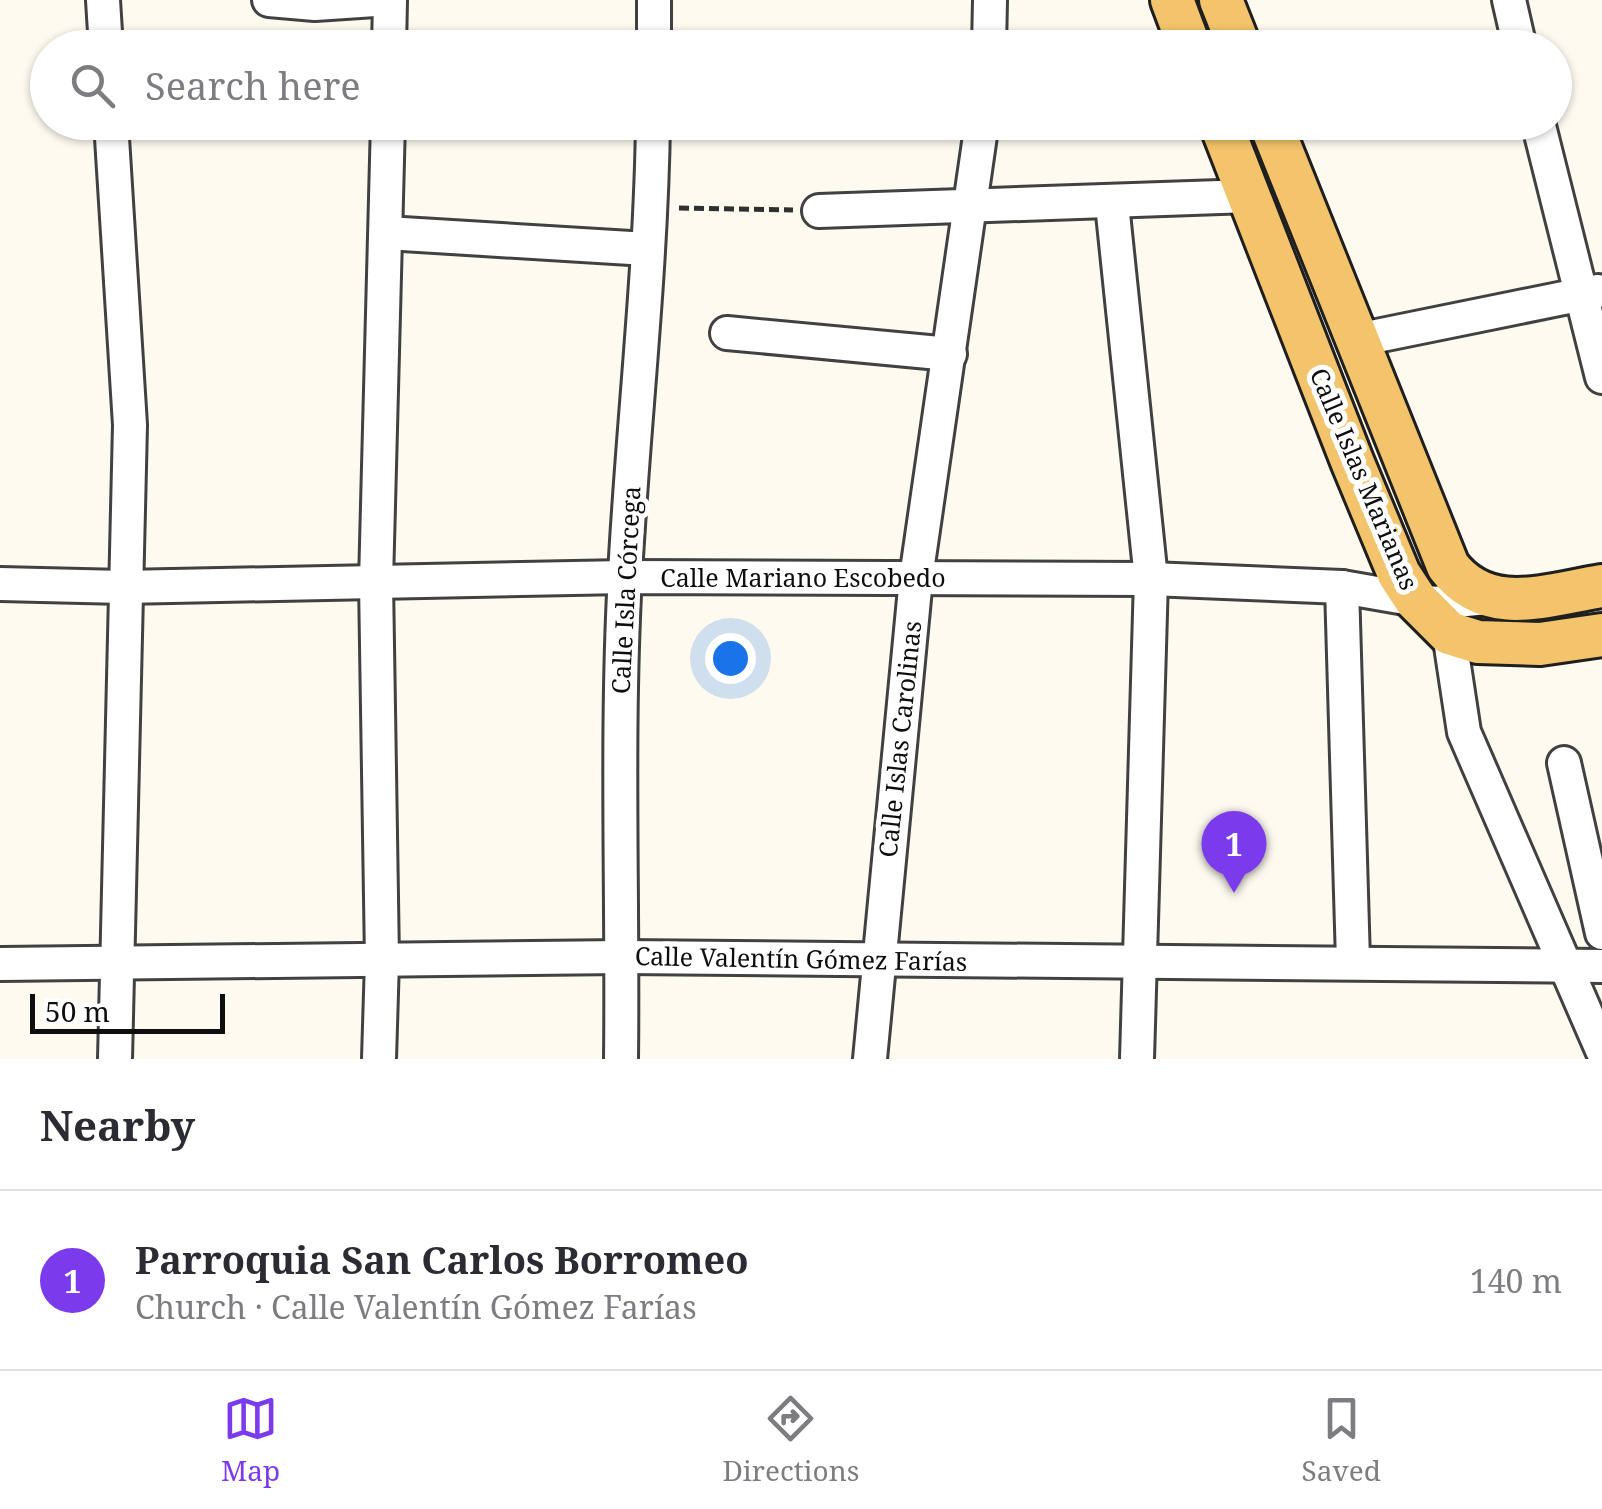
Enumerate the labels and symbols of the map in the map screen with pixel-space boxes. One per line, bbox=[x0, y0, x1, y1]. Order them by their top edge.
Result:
street label: Calle Islas Marianas bbox=[1303, 363, 1427, 595]
street label: Calle Isla Córcega bbox=[603, 485, 647, 695]
street label: Calle Mariano Escobedo bbox=[660, 560, 946, 594]
street label: Calle Islas Carolinas bbox=[870, 619, 928, 859]
your location bbox=[705, 633, 756, 684]
pin: 1 bbox=[1202, 810, 1266, 893]
street label: Calle Valentín Gómez Farías bbox=[635, 938, 968, 978]
scale bar bbox=[30, 989, 225, 1034]

